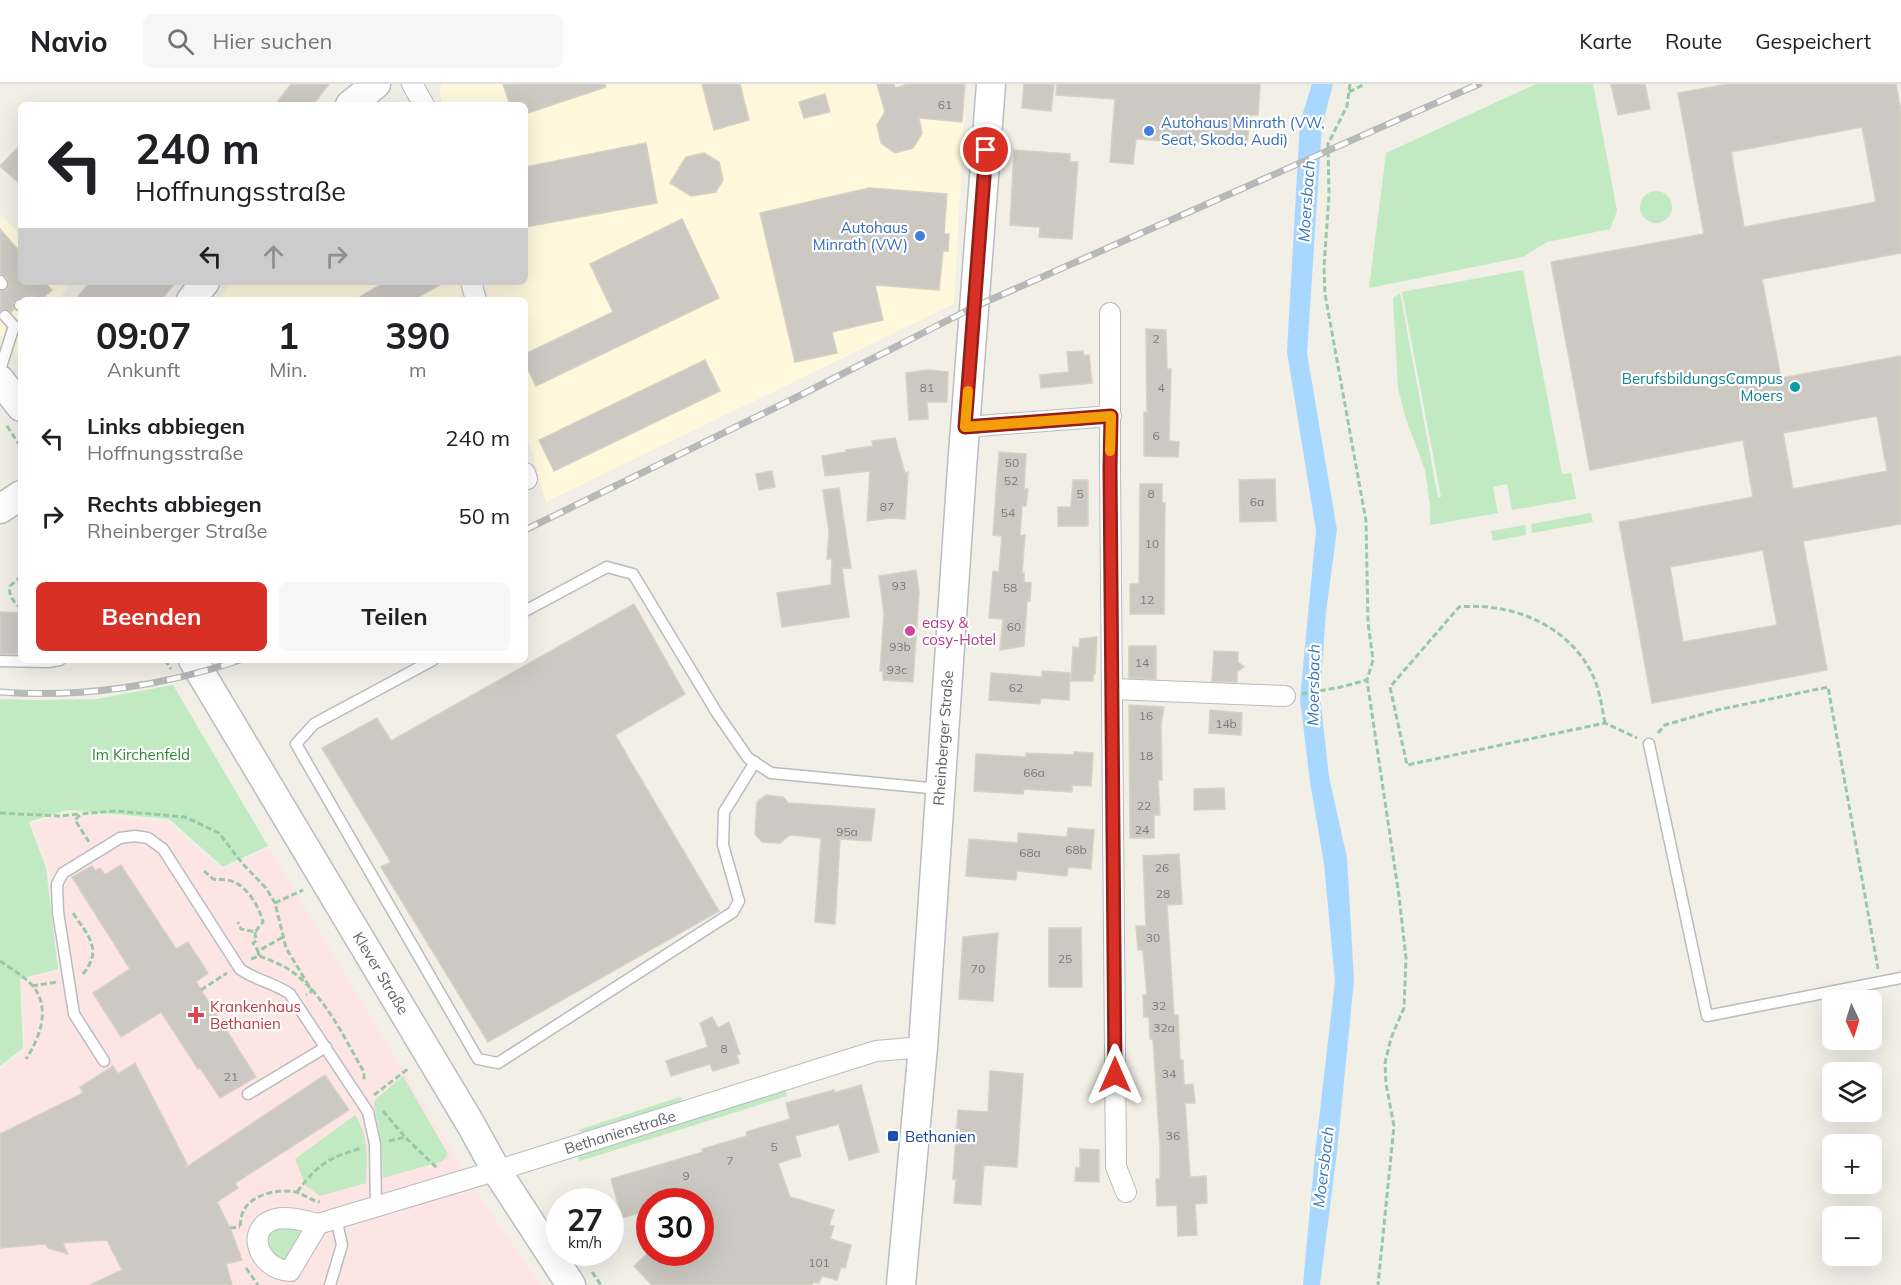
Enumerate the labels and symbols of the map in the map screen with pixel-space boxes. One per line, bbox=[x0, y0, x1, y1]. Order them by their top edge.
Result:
house number: 61 bbox=[938, 97, 952, 112]
place label: Autohaus Minrath (VW, Seat, Skoda, Audi) bbox=[1161, 113, 1325, 149]
pin bbox=[960, 124, 1011, 175]
marker: Autohaus Minrath (VW, Seat, Skoda, Audi) bbox=[1142, 124, 1156, 138]
water label: Moersbach bbox=[1293, 160, 1319, 242]
place label: Autohaus Minrath (VW) bbox=[813, 218, 908, 254]
marker: Autohaus Minrath (VW) bbox=[913, 229, 927, 243]
house number: 2 bbox=[1152, 331, 1160, 346]
place label: BerufsbildungsCampus Moers bbox=[1622, 369, 1783, 405]
house number: 81 bbox=[920, 380, 934, 395]
house number: 4 bbox=[1157, 380, 1165, 395]
marker: BerufsbildungsCampus Moers bbox=[1788, 380, 1802, 394]
house number: 6 bbox=[1152, 428, 1160, 443]
house number: 50 bbox=[1005, 455, 1019, 470]
house number: 52 bbox=[1004, 473, 1018, 488]
house number: 5 bbox=[1076, 486, 1084, 501]
house number: 8 bbox=[1147, 486, 1155, 501]
house number: 6a bbox=[1250, 494, 1264, 509]
house number: 87 bbox=[880, 499, 894, 514]
house number: 54 bbox=[1001, 505, 1015, 520]
house number: 10 bbox=[1145, 536, 1159, 551]
house number: 93 bbox=[892, 578, 906, 593]
house number: 58 bbox=[1003, 580, 1017, 595]
house number: 12 bbox=[1140, 592, 1154, 607]
place label: easy & cosy-Hotel bbox=[922, 613, 996, 649]
house number: 60 bbox=[1007, 619, 1021, 634]
marker: easy & cosy-Hotel bbox=[903, 624, 917, 638]
house number: 93b bbox=[889, 639, 911, 654]
water label: Moersbach bbox=[1302, 644, 1324, 726]
house number: 14 bbox=[1135, 655, 1149, 670]
house number: 93c bbox=[887, 662, 907, 677]
street label: Rheinberger Straße bbox=[929, 670, 957, 806]
house number: 62 bbox=[1009, 680, 1023, 695]
house number: 16 bbox=[1139, 708, 1153, 723]
house number: 14b bbox=[1215, 716, 1237, 731]
park label: Im Kirchenfeld bbox=[92, 745, 190, 764]
house number: 18 bbox=[1139, 748, 1153, 763]
house number: 66a bbox=[1023, 765, 1045, 780]
house number: 22 bbox=[1137, 798, 1151, 813]
house number: 24 bbox=[1135, 822, 1149, 837]
house number: 95a bbox=[836, 824, 858, 839]
house number: 68b bbox=[1065, 842, 1087, 857]
house number: 68a bbox=[1019, 845, 1041, 860]
house number: 26 bbox=[1155, 860, 1169, 875]
house number: 28 bbox=[1156, 886, 1170, 901]
street label: Klever Straße bbox=[349, 928, 413, 1018]
house number: 30 bbox=[1146, 930, 1160, 945]
house number: 25 bbox=[1058, 951, 1072, 966]
house number: 70 bbox=[971, 961, 985, 976]
north arrow bbox=[1822, 990, 1882, 1050]
place label: Krankenhaus Bethanien bbox=[210, 997, 301, 1033]
house number: 32 bbox=[1152, 998, 1166, 1013]
marker: Krankenhaus Bethanien bbox=[187, 1006, 205, 1024]
house number: 32a bbox=[1153, 1020, 1175, 1035]
house number: 8 bbox=[720, 1041, 728, 1056]
position arrow bbox=[1083, 1043, 1147, 1107]
house number: 34 bbox=[1162, 1066, 1176, 1081]
house number: 21 bbox=[224, 1069, 238, 1084]
street label: Bethanienstraße bbox=[562, 1106, 678, 1158]
water label: Moersbach bbox=[1308, 1125, 1338, 1209]
place label: Bethanien bbox=[905, 1127, 976, 1146]
house number: 36 bbox=[1166, 1128, 1180, 1143]
marker: Bethanien bbox=[886, 1129, 900, 1143]
house number: 5 bbox=[770, 1139, 778, 1154]
house number: 7 bbox=[726, 1153, 734, 1168]
house number: 9 bbox=[682, 1168, 690, 1183]
speed limit sign: 30 bbox=[636, 1188, 714, 1266]
house number: 101 bbox=[808, 1255, 830, 1270]

